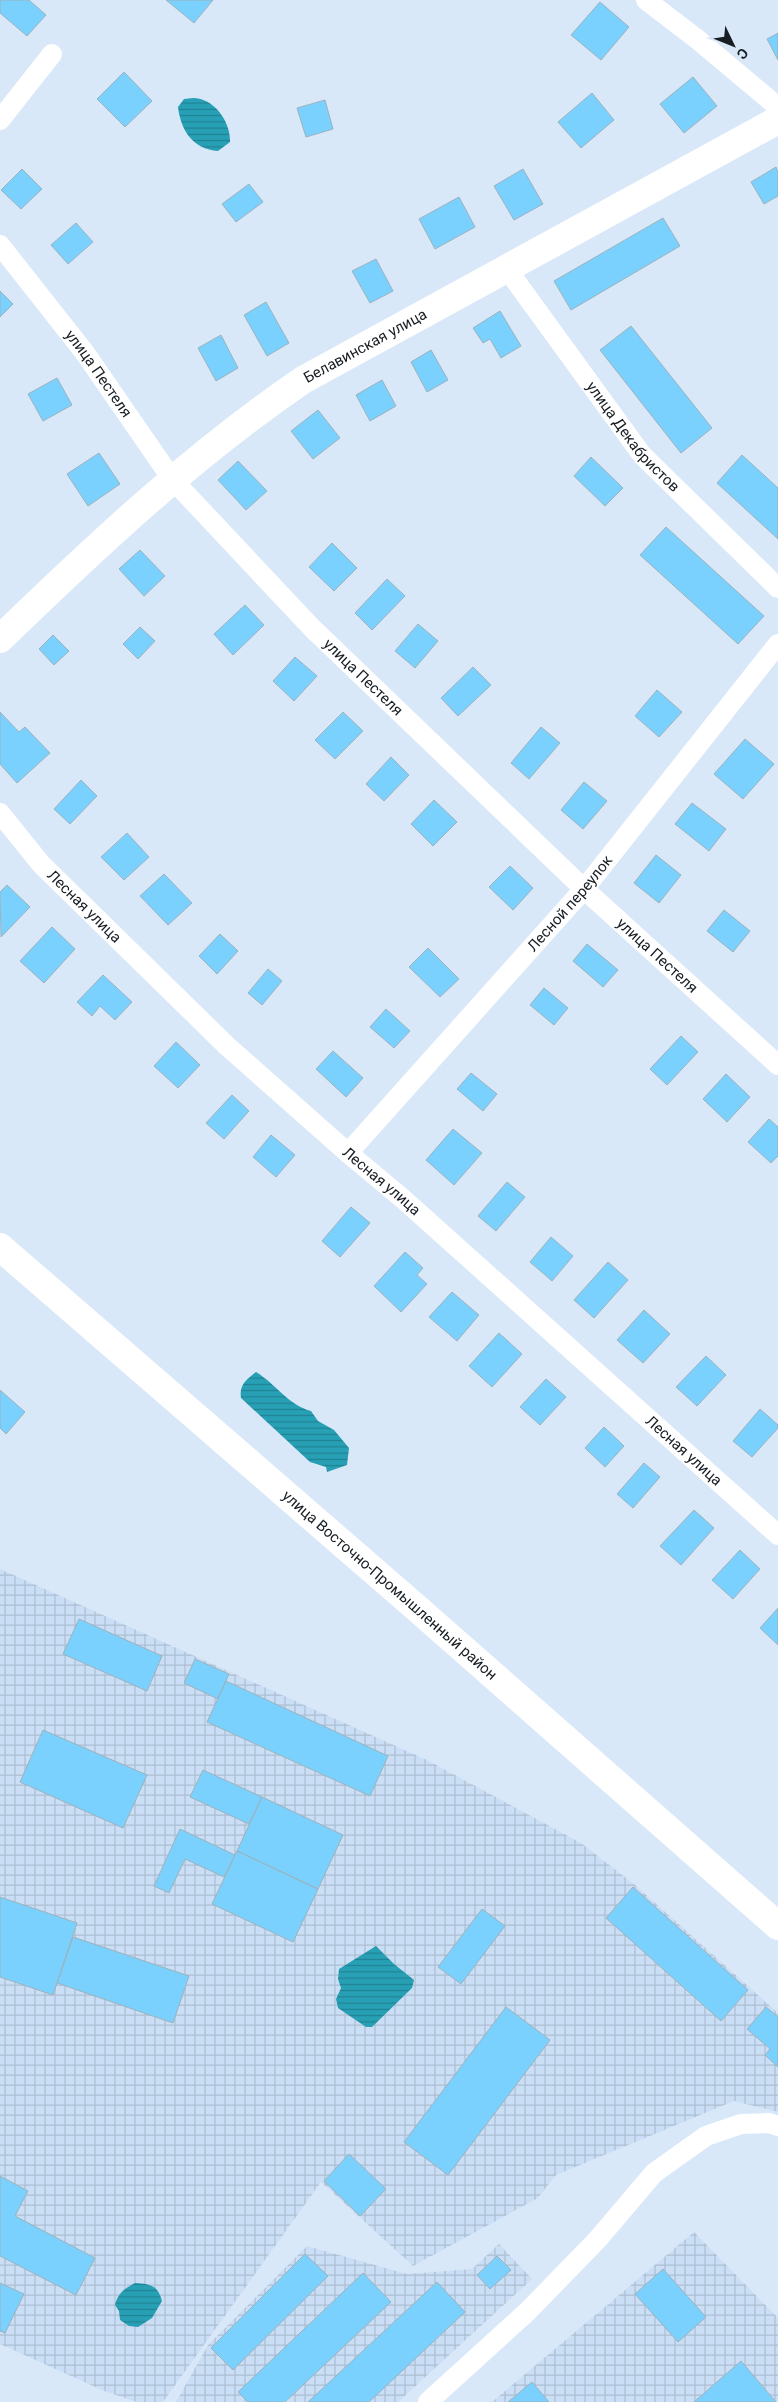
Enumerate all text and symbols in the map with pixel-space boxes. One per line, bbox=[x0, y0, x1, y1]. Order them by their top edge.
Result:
north arrow bbox=[708, 20, 758, 70]
text: С bbox=[734, 45, 751, 63]
street label: Белавинская улица bbox=[301, 305, 430, 387]
street label: улица Пестеля bbox=[61, 326, 136, 421]
street label: улица Декабристов bbox=[583, 378, 683, 496]
street label: улица Пестеля bbox=[320, 635, 407, 719]
street label: Лесной переулок bbox=[524, 852, 616, 955]
street label: Лесная улица bbox=[44, 866, 125, 947]
street label: улица Пестеля bbox=[613, 914, 702, 997]
street label: Лесная улица bbox=[339, 1143, 424, 1219]
street label: Лесная улица bbox=[642, 1412, 726, 1490]
street label: улица Восточно-Промышленный район bbox=[279, 1487, 501, 1684]

